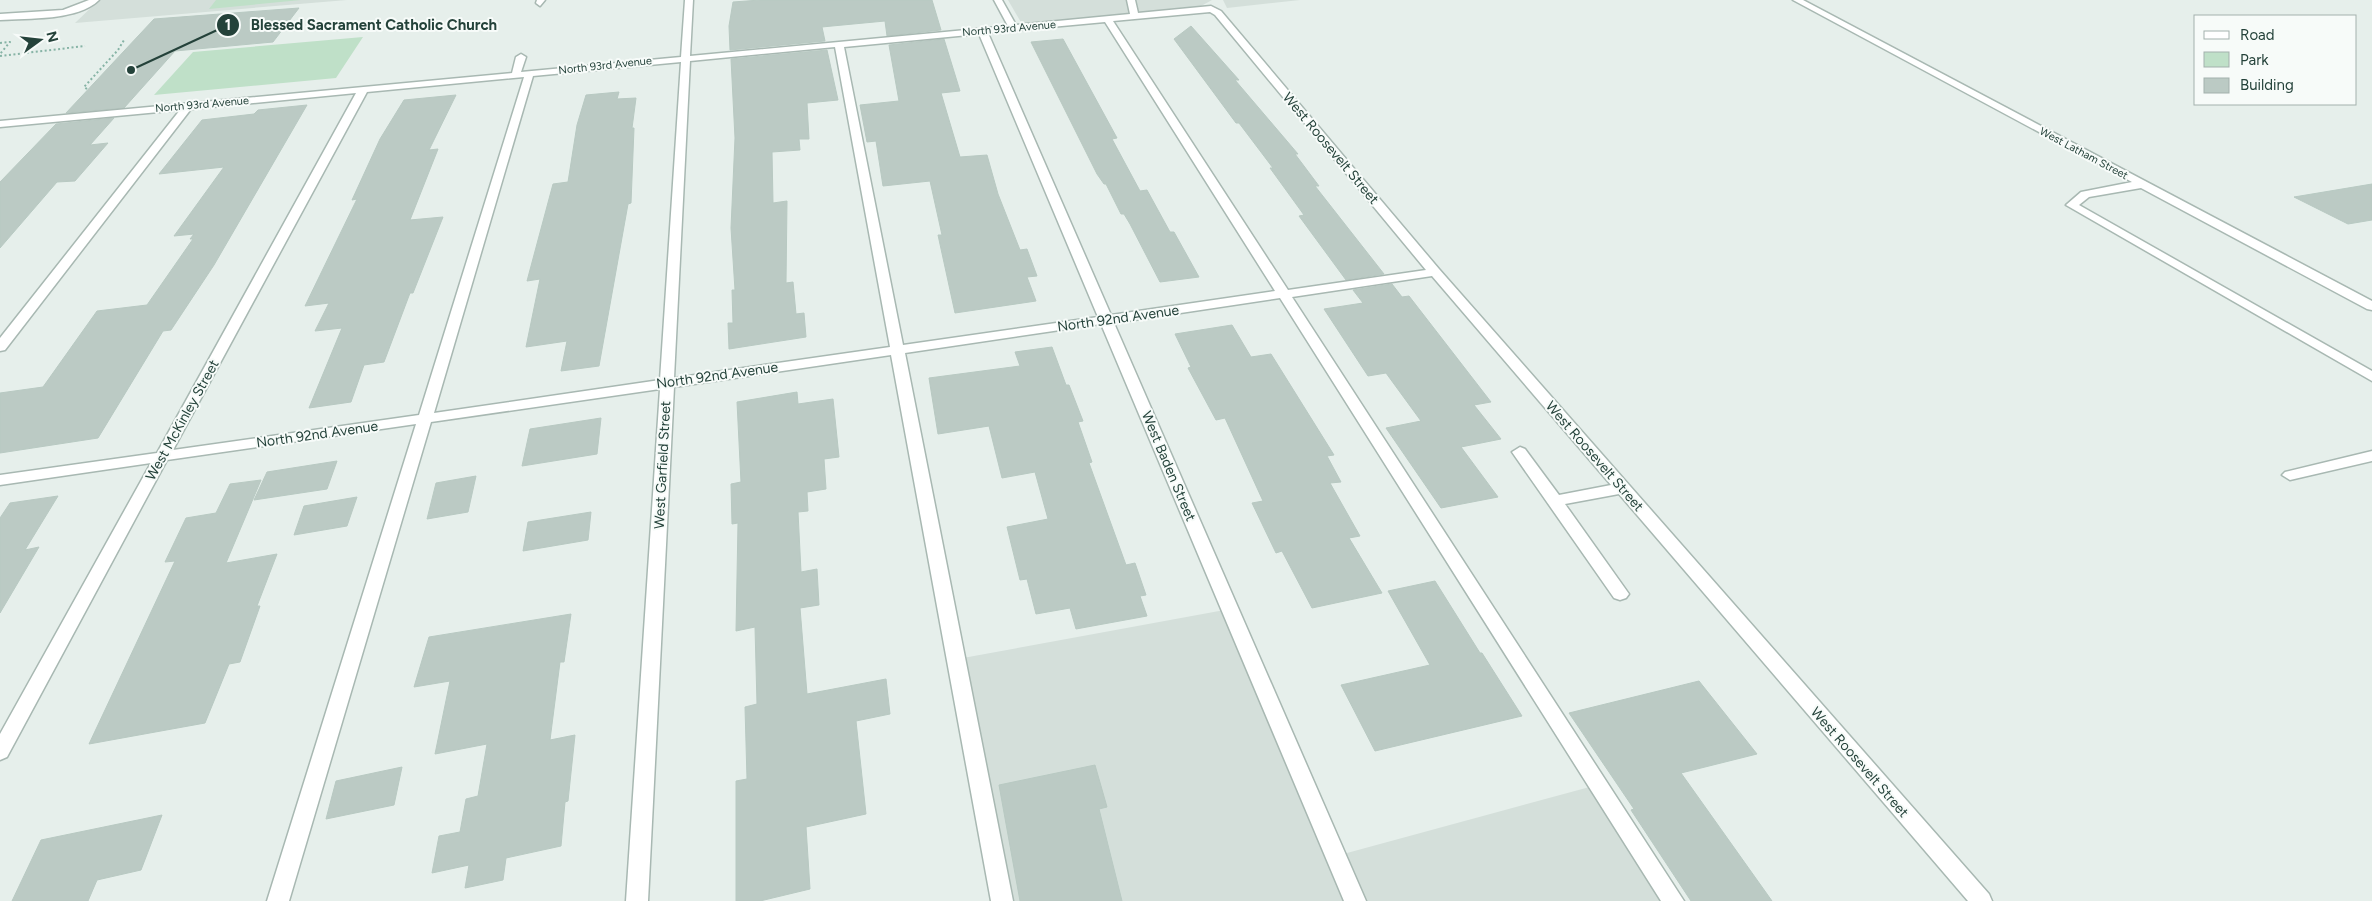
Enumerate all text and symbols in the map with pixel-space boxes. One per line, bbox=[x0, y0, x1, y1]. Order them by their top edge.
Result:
callout: Blessed Sacrament Catholic Church bbox=[215, 10, 507, 40]
north arrow bbox=[15, 15, 65, 65]
legend bbox=[2194, 15, 2357, 105]
text: 1 bbox=[225, 16, 231, 34]
text: Blessed Sacrament Catholic Church bbox=[251, 16, 497, 34]
street label: North 93rd Avenue bbox=[962, 18, 1056, 39]
text: Road bbox=[2240, 26, 2275, 44]
text: N bbox=[42, 29, 62, 44]
text: Park bbox=[2240, 51, 2269, 69]
street label: North 93rd Avenue bbox=[558, 54, 652, 77]
text: Building bbox=[2240, 76, 2294, 94]
street label: West Roosevelt Street bbox=[1279, 89, 1382, 208]
street label: North 93rd Avenue bbox=[155, 94, 249, 115]
street label: West Latham Street bbox=[2037, 125, 2130, 182]
street label: North 92nd Avenue bbox=[1056, 301, 1180, 335]
street label: West McKinley Street bbox=[142, 357, 223, 484]
street label: North 92nd Avenue bbox=[655, 358, 779, 392]
street label: West Roosevelt Street bbox=[1542, 398, 1647, 515]
street label: West Garfield Street bbox=[651, 401, 674, 530]
street label: West Baden Street bbox=[1138, 409, 1199, 524]
street label: North 92nd Avenue bbox=[255, 417, 379, 451]
street label: West Roosevelt Street bbox=[1807, 704, 1912, 821]

